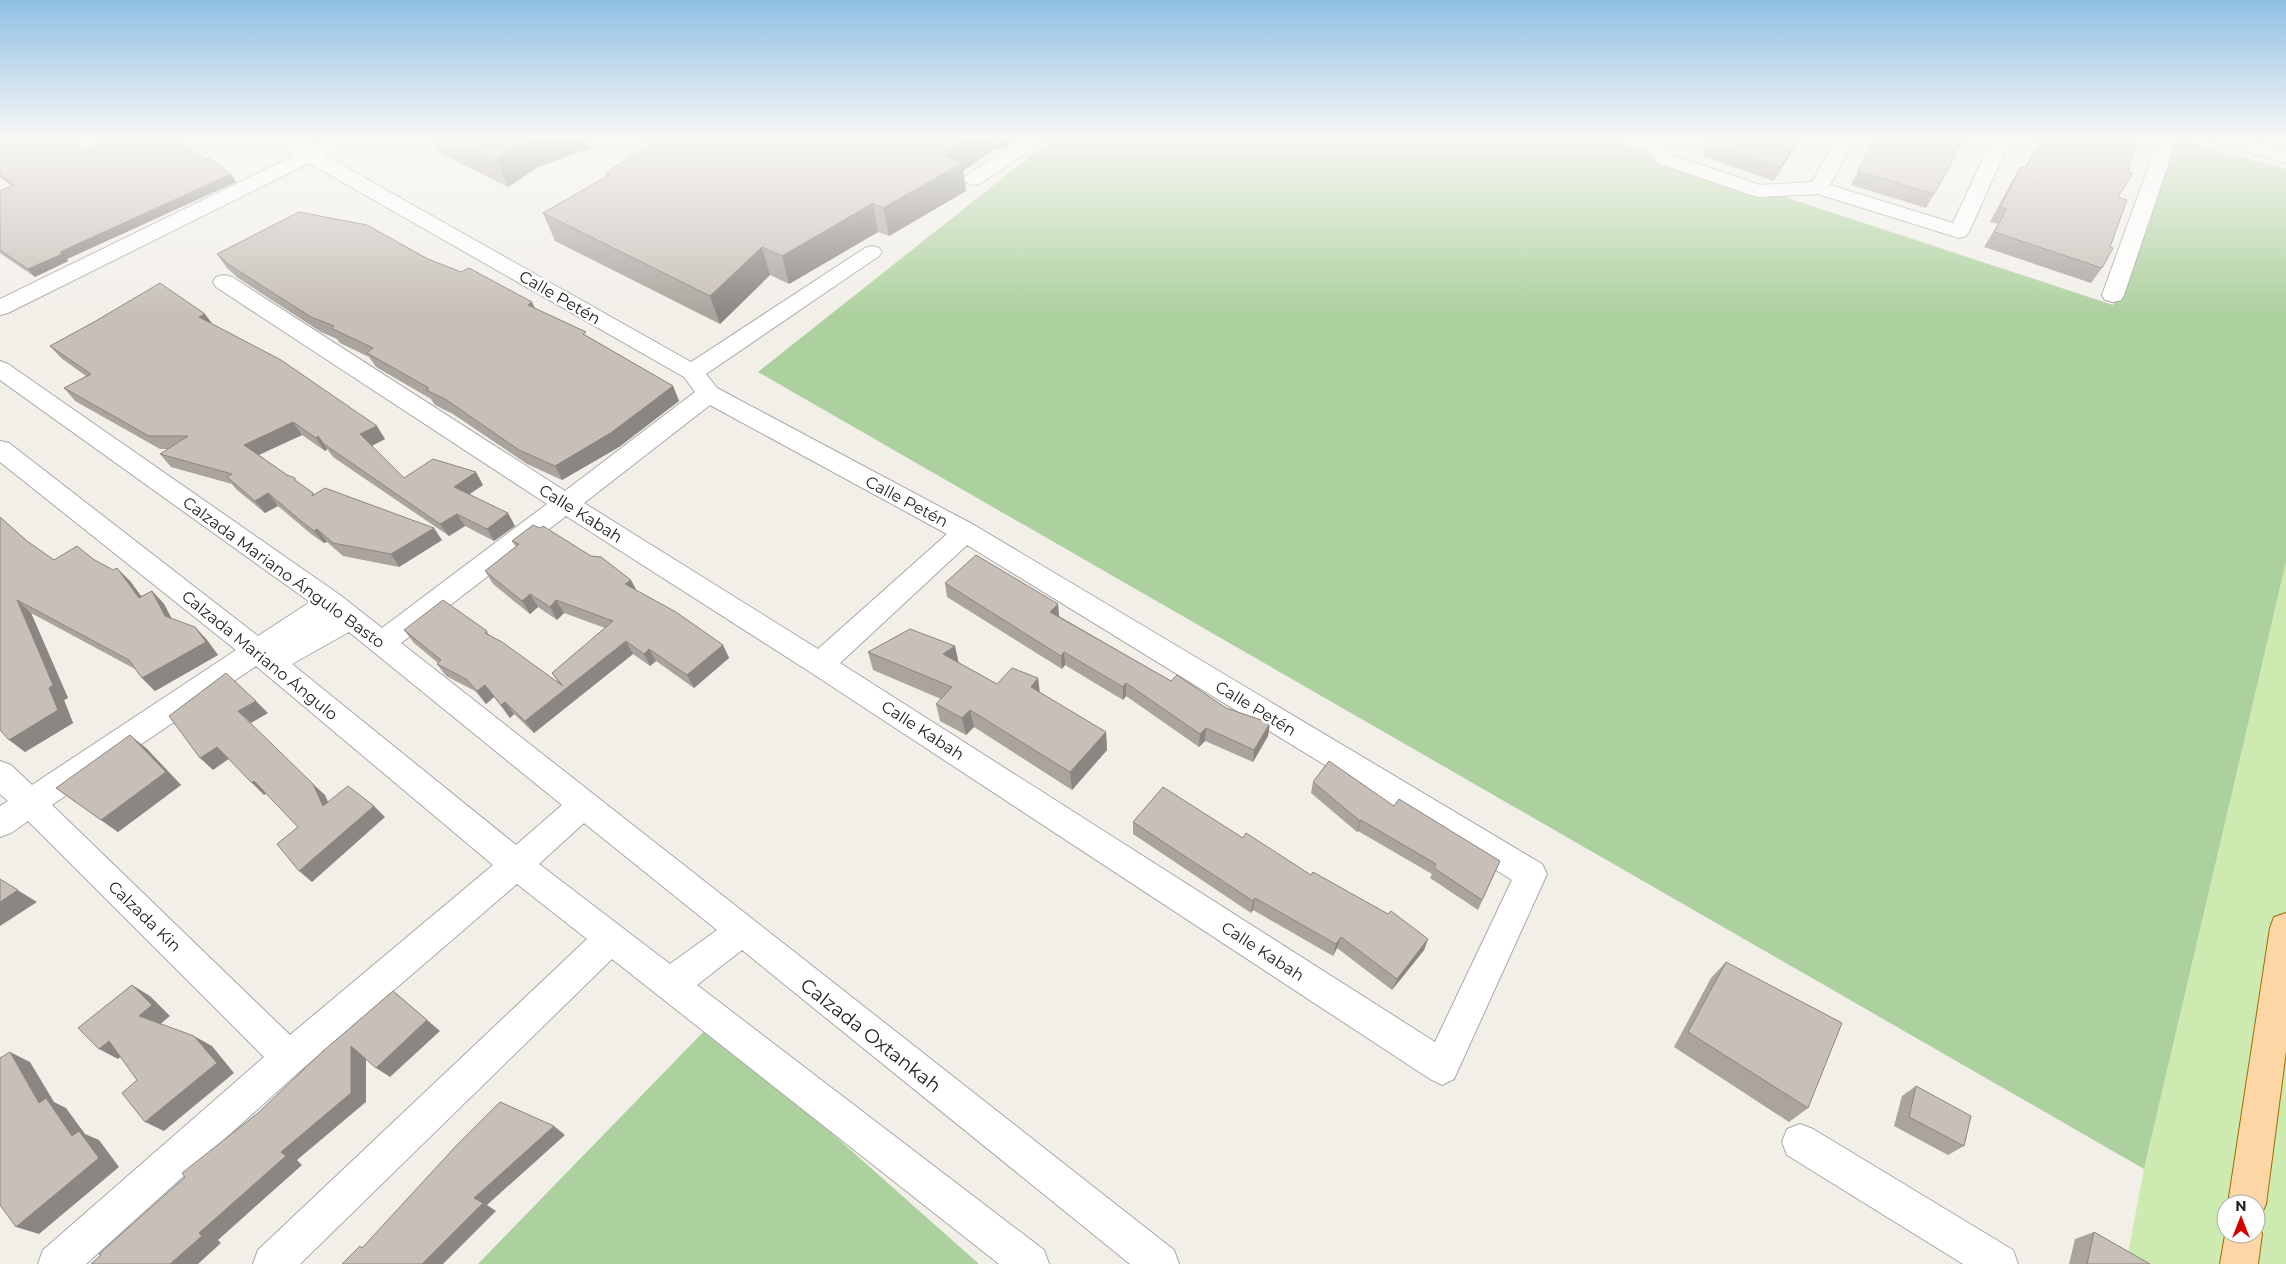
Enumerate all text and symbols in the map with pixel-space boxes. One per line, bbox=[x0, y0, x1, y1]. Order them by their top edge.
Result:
street label: Calle Petén bbox=[516, 267, 604, 328]
street label: Calle Petén bbox=[862, 472, 951, 531]
street label: Calle Kabah bbox=[536, 480, 626, 547]
street label: Calzada Mariano Ángulo Basto bbox=[179, 493, 388, 652]
street label: Calzada Mariano Ángulo bbox=[178, 587, 342, 724]
street label: Calle Petén bbox=[1212, 677, 1300, 740]
street label: Calle Kabah bbox=[878, 697, 968, 764]
street label: Calzada Kin bbox=[104, 877, 185, 956]
street label: Calle Kabah bbox=[1218, 918, 1308, 985]
street label: Calzada Oxtankah bbox=[796, 973, 946, 1097]
north arrow bbox=[2216, 1194, 2266, 1244]
text: N bbox=[2235, 1197, 2247, 1215]

